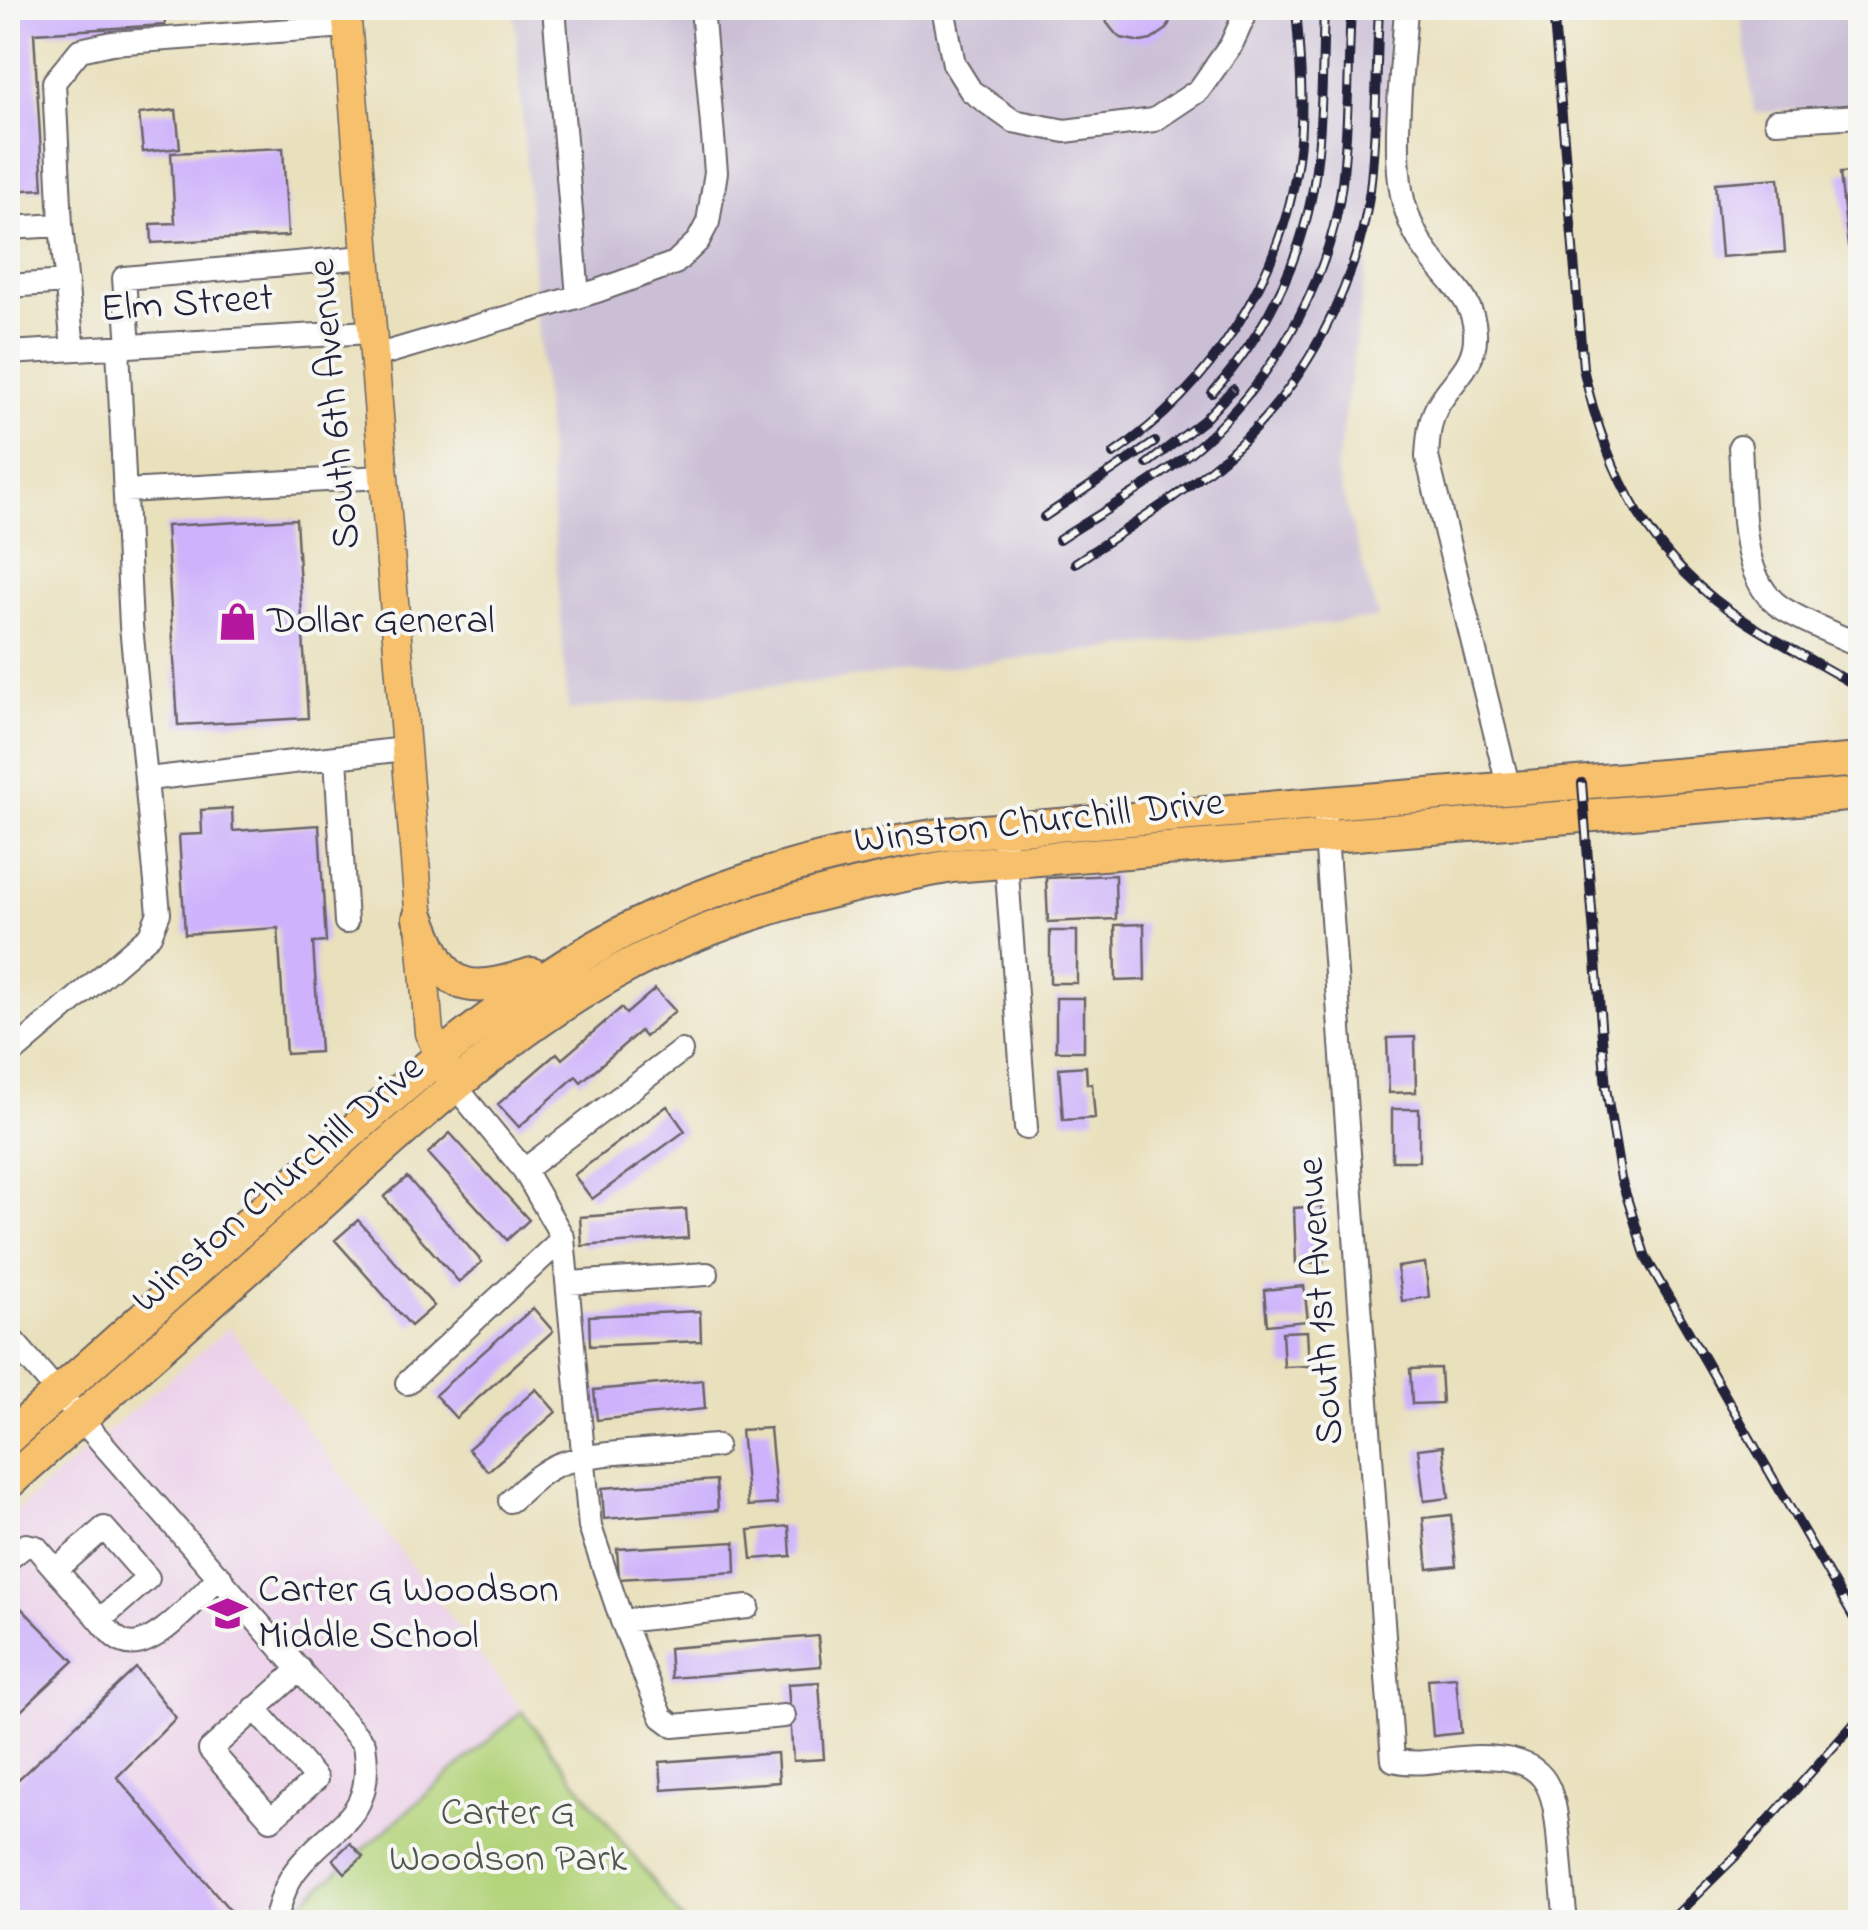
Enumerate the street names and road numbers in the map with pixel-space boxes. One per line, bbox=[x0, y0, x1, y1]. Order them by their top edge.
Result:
street label: South 6th Avenue bbox=[294, 256, 378, 552]
street label: Elm Street bbox=[99, 270, 275, 340]
street label: Winston Churchill Drive bbox=[851, 774, 1227, 872]
street label: Winston Churchill Drive bbox=[120, 1041, 439, 1329]
street label: South 1st Avenue bbox=[1283, 1155, 1361, 1447]

